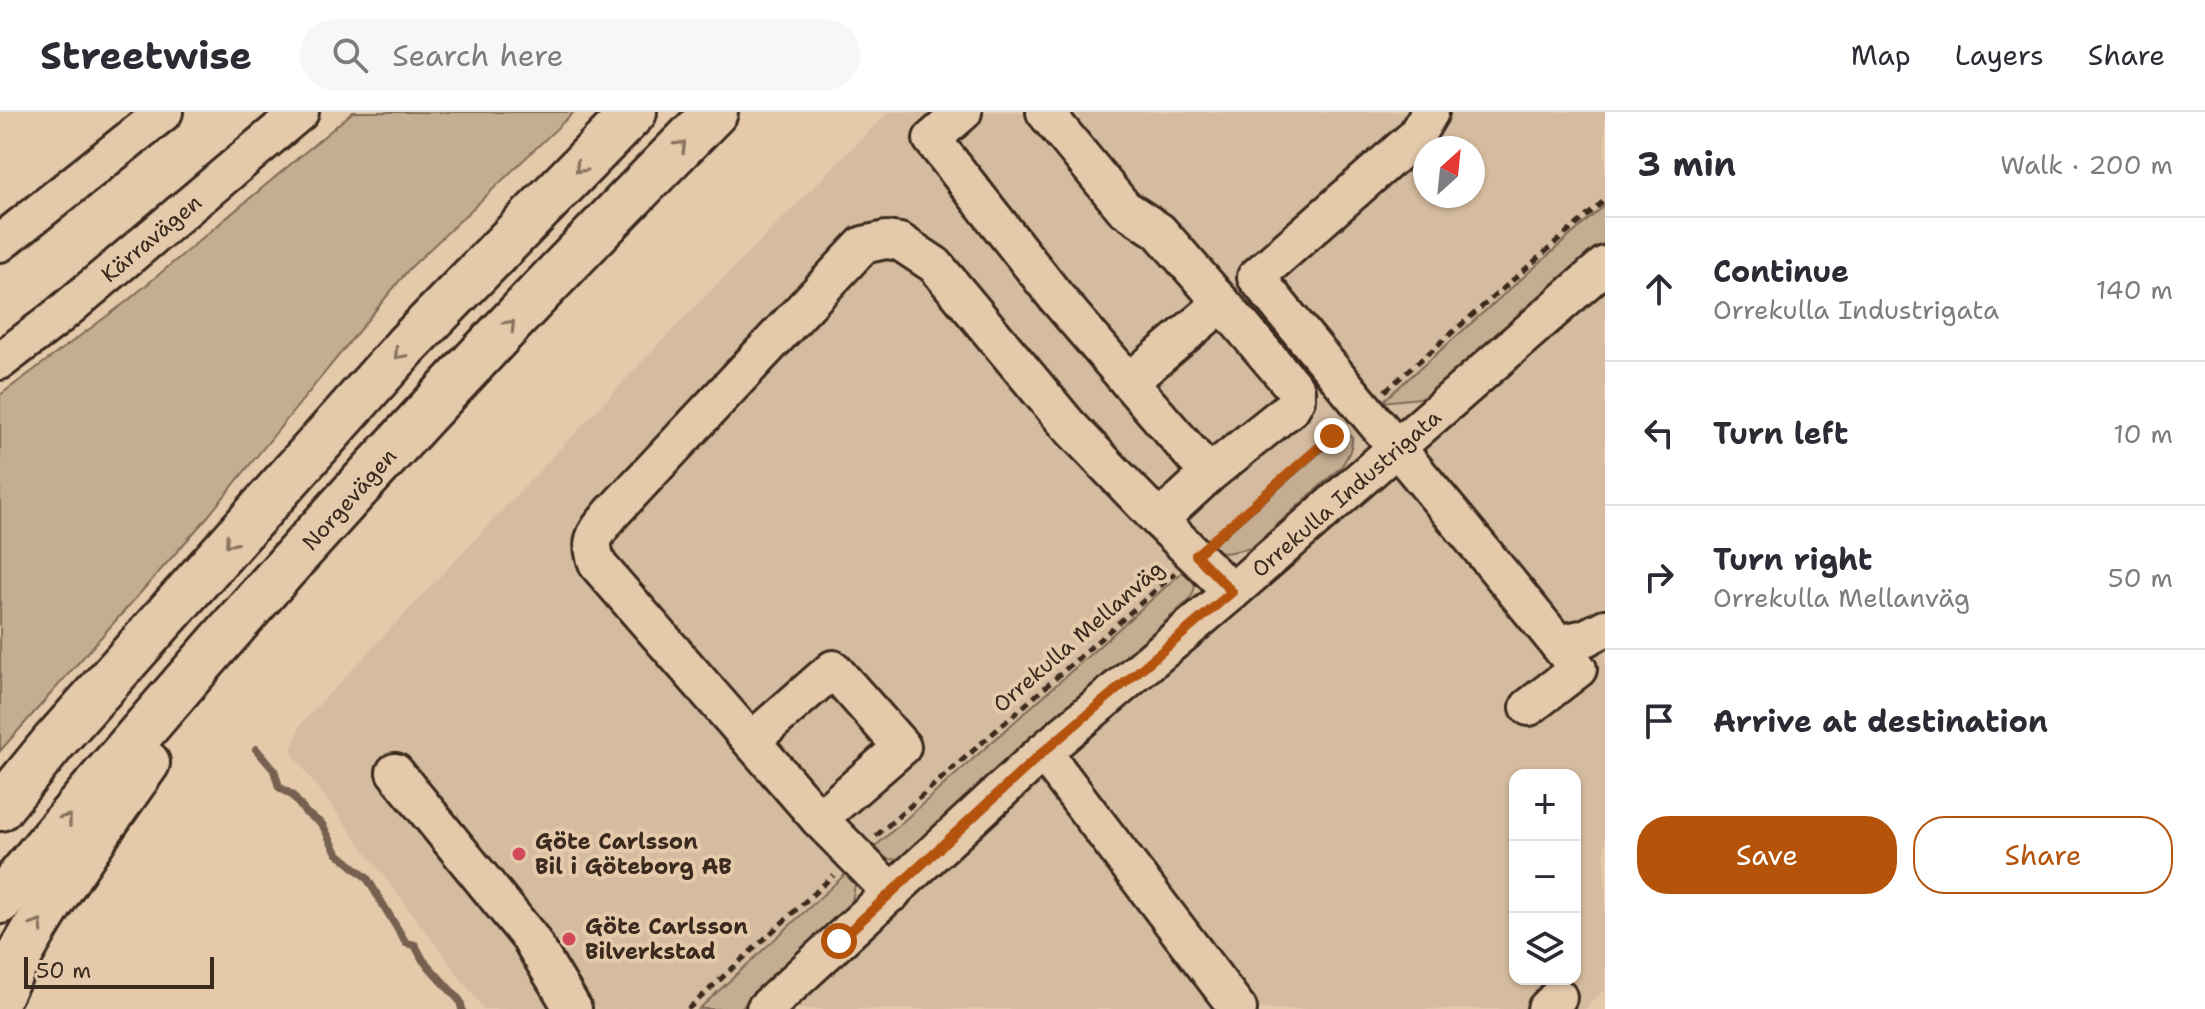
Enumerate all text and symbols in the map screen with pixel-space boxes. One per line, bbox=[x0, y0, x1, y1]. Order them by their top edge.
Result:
search box bbox=[300, 19, 860, 91]
text: Streetwise bbox=[40, 30, 252, 81]
icon: search bbox=[328, 33, 372, 77]
text: Search here bbox=[392, 35, 564, 76]
text: Map bbox=[1851, 36, 1911, 74]
text: Layers bbox=[1955, 36, 2044, 74]
text: Share bbox=[2088, 36, 2165, 74]
north arrow bbox=[1413, 136, 1485, 208]
one-way arrow bbox=[672, 141, 686, 155]
text: 3 min bbox=[1637, 141, 1736, 187]
text: Walk · 200 m bbox=[2000, 147, 2173, 182]
one-way arrow bbox=[574, 159, 589, 173]
street label: Kärravägen bbox=[95, 188, 208, 289]
text: Continue bbox=[1713, 251, 1849, 292]
icon: ahead bbox=[1637, 267, 1681, 311]
text: 140 m bbox=[2096, 272, 2173, 307]
text: Orrekulla Industrigata bbox=[1713, 292, 1999, 327]
one-way arrow bbox=[500, 320, 515, 334]
one-way arrow bbox=[394, 345, 408, 360]
street label: Orrekulla Industrigata bbox=[1245, 403, 1447, 584]
icon: left bbox=[1637, 411, 1681, 455]
text: Turn left bbox=[1713, 413, 1848, 454]
text: 10 m bbox=[2113, 416, 2173, 451]
route end bbox=[1314, 418, 1350, 454]
street label: Norgevägen bbox=[296, 442, 403, 557]
one-way arrow bbox=[226, 533, 240, 548]
text: Turn right bbox=[1713, 539, 1872, 580]
street label: Orrekulla Mellanväg bbox=[987, 554, 1170, 719]
icon: right bbox=[1637, 555, 1681, 599]
text: 50 m bbox=[2108, 560, 2173, 595]
text: Orrekulla Mellanväg bbox=[1713, 580, 1970, 615]
icon: arrive bbox=[1637, 699, 1681, 743]
text: Arrive at destination bbox=[1713, 701, 2048, 742]
map controls bbox=[1509, 769, 1581, 985]
button: + bbox=[1509, 769, 1581, 841]
one-way arrow bbox=[57, 814, 72, 828]
button: Save bbox=[1637, 816, 1897, 894]
button: Share bbox=[1913, 816, 2173, 894]
place label: Göte Carlsson Bil i Göteborg AB bbox=[535, 827, 732, 881]
button: − bbox=[1509, 841, 1581, 913]
marker: Göte Carlsson Bil i Göteborg AB bbox=[510, 845, 528, 863]
place label: Göte Carlsson Bilverkstad bbox=[585, 912, 748, 966]
button: layers bbox=[1509, 913, 1581, 985]
one-way arrow bbox=[28, 919, 43, 934]
route start bbox=[821, 923, 857, 959]
marker: Göte Carlsson Bilverkstad bbox=[560, 930, 578, 948]
scale bar bbox=[24, 953, 214, 989]
text: 50 m bbox=[36, 956, 91, 985]

